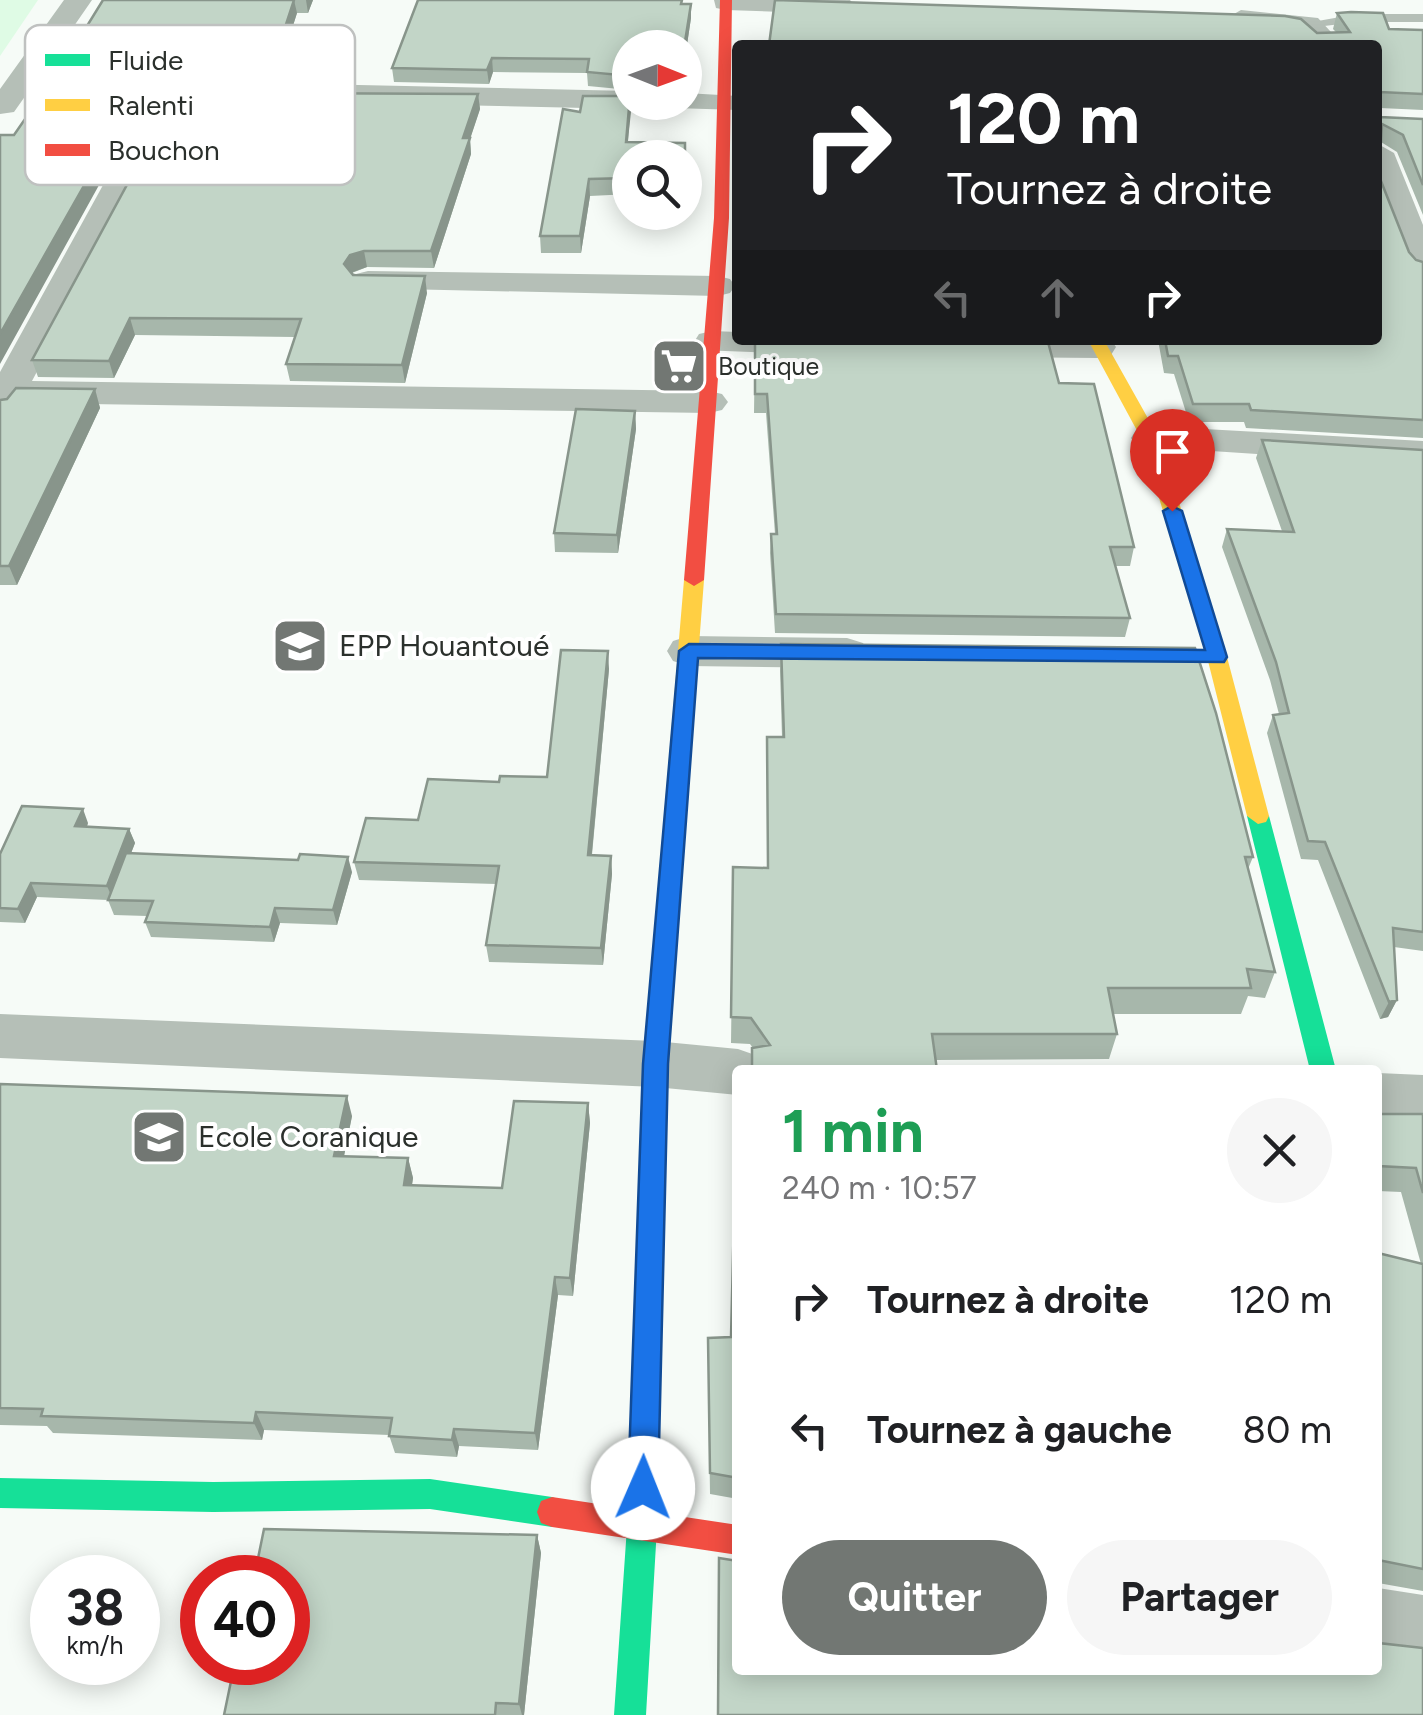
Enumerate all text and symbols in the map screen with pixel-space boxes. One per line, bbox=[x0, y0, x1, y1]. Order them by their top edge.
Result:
legend bbox=[25, 25, 355, 185]
north arrow bbox=[612, 30, 702, 120]
map controls bbox=[612, 30, 702, 230]
text: Fluide bbox=[108, 43, 183, 77]
text: 120 m bbox=[947, 76, 1140, 161]
icon: right bbox=[782, 80, 912, 210]
text: Ralenti bbox=[108, 88, 194, 122]
text: Bouchon bbox=[108, 133, 220, 167]
button: search bbox=[612, 140, 702, 230]
text: Tournez à droite bbox=[947, 161, 1272, 215]
icon: left bbox=[925, 270, 980, 325]
icon: ahead bbox=[1030, 270, 1085, 325]
icon: right bbox=[1135, 270, 1190, 325]
supermarket icon: Boutique bbox=[649, 336, 709, 396]
place label: Boutique bbox=[718, 351, 819, 381]
pin bbox=[1130, 409, 1215, 512]
icon: arrive bbox=[1145, 424, 1200, 479]
school or university icon: EPP Houantoué bbox=[270, 616, 330, 676]
place label: EPP Houantoué bbox=[339, 627, 549, 664]
text: 1 min bbox=[782, 1095, 924, 1167]
button: close bbox=[1227, 1098, 1332, 1203]
school or university icon: Ecole Coranique bbox=[129, 1107, 189, 1167]
place label: Ecole Coranique bbox=[198, 1118, 418, 1155]
text: 240 m · 10:57 bbox=[782, 1169, 977, 1207]
icon: right bbox=[782, 1273, 837, 1328]
text: Tournez à droite bbox=[867, 1277, 1149, 1323]
text: 120 m bbox=[1229, 1277, 1332, 1323]
icon: left bbox=[782, 1403, 837, 1458]
text: Tournez à gauche bbox=[867, 1407, 1172, 1453]
text: 80 m bbox=[1243, 1407, 1332, 1453]
position arrow bbox=[591, 1436, 695, 1540]
button: Quitter bbox=[782, 1540, 1047, 1655]
button: Partager bbox=[1067, 1540, 1332, 1655]
speed limit sign: 40 bbox=[180, 1555, 310, 1685]
text: 38 bbox=[66, 1577, 124, 1638]
text: km/h bbox=[66, 1630, 124, 1660]

